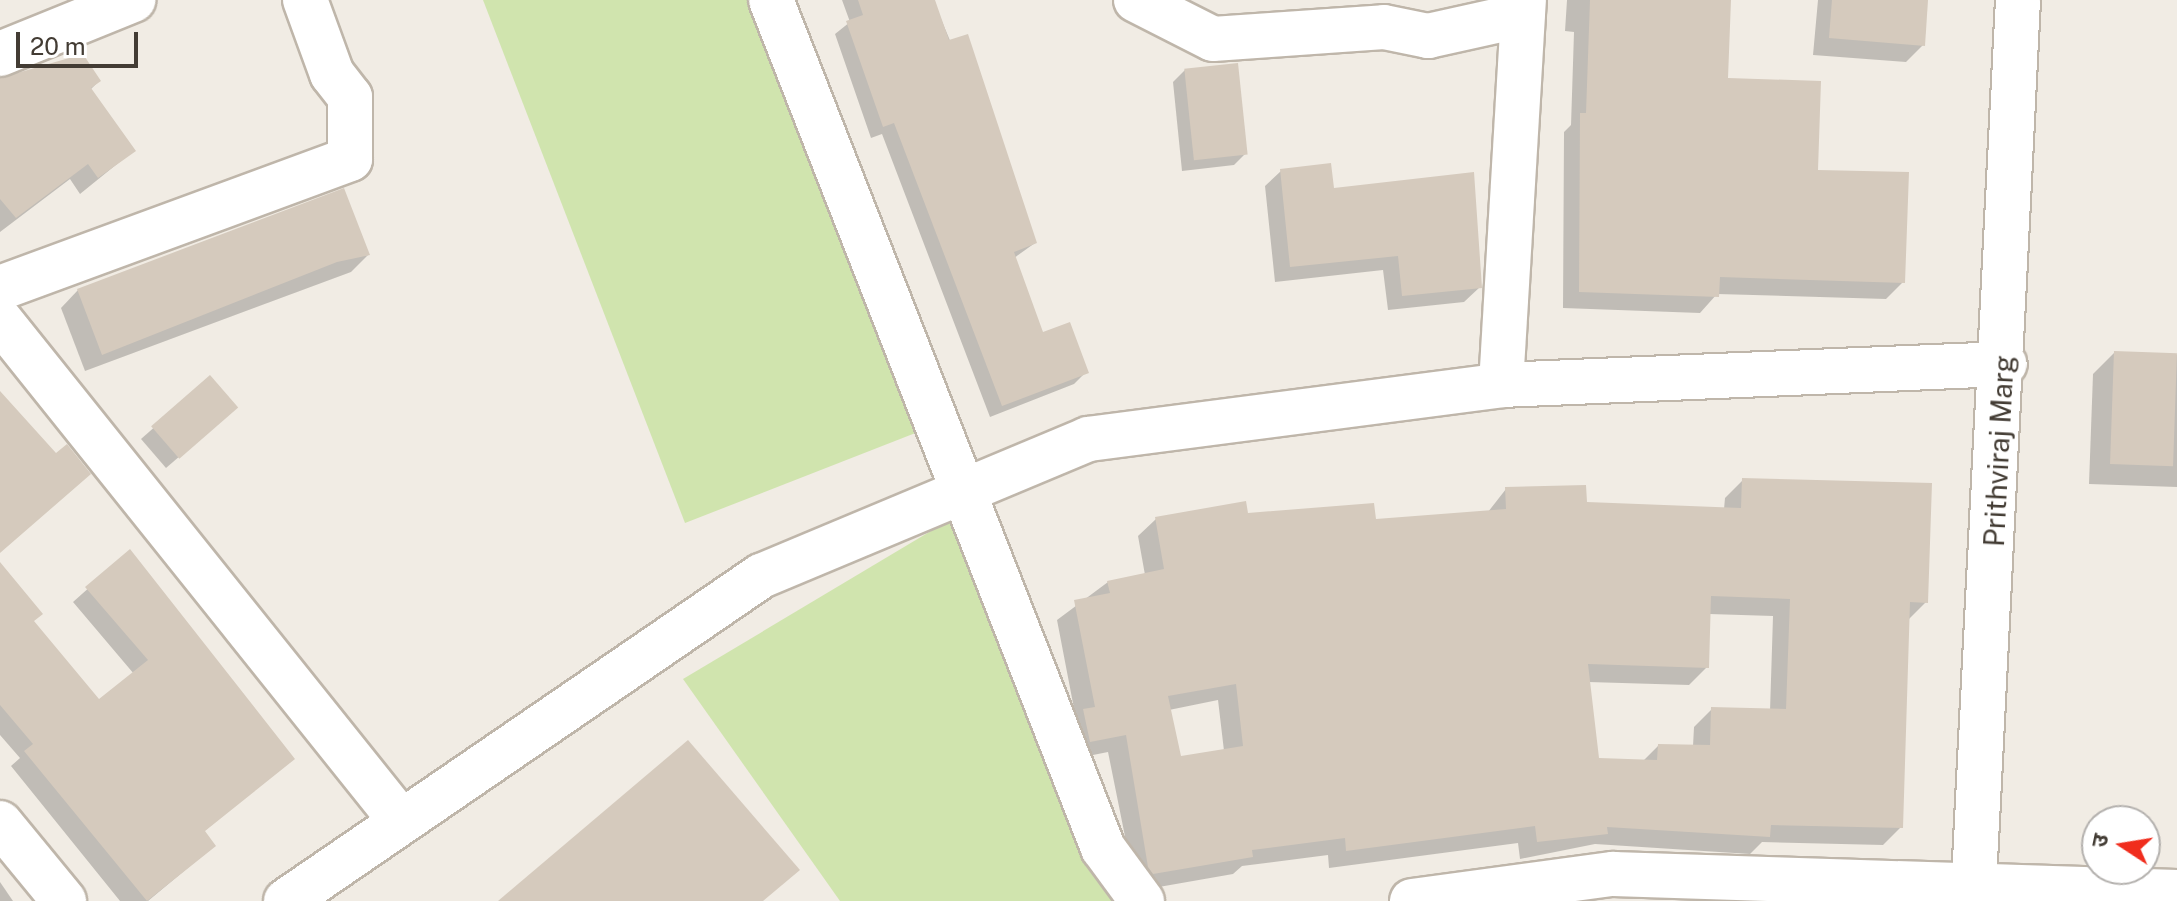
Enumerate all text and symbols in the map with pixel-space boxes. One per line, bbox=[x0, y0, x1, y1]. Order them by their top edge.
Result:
scale bar bbox=[20, 16, 142, 66]
text: 20 m bbox=[30, 32, 86, 60]
street label: Prithviraj Marg bbox=[1977, 354, 2021, 548]
north arrow bbox=[2081, 805, 2161, 885]
text: उ bbox=[2085, 831, 2114, 849]

